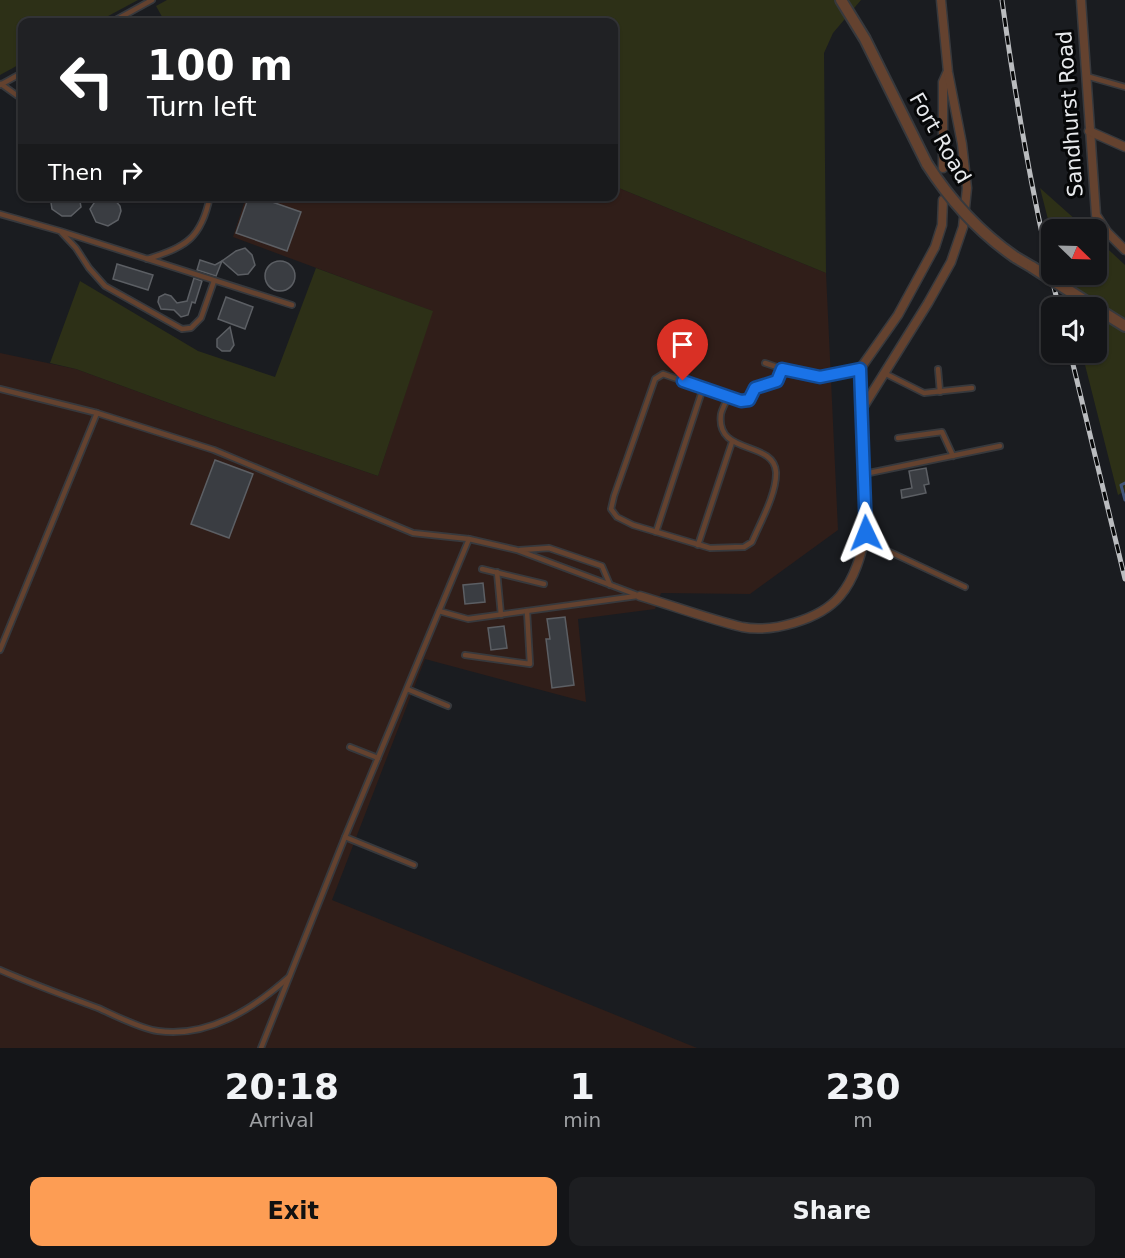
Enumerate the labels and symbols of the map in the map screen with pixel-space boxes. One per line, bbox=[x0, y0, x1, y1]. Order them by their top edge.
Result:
street label: Sandhurst Road bbox=[1052, 30, 1088, 198]
street label: Fort Road bbox=[905, 89, 975, 187]
north arrow bbox=[1041, 219, 1107, 285]
pin bbox=[657, 319, 708, 381]
position arrow bbox=[834, 501, 898, 565]

